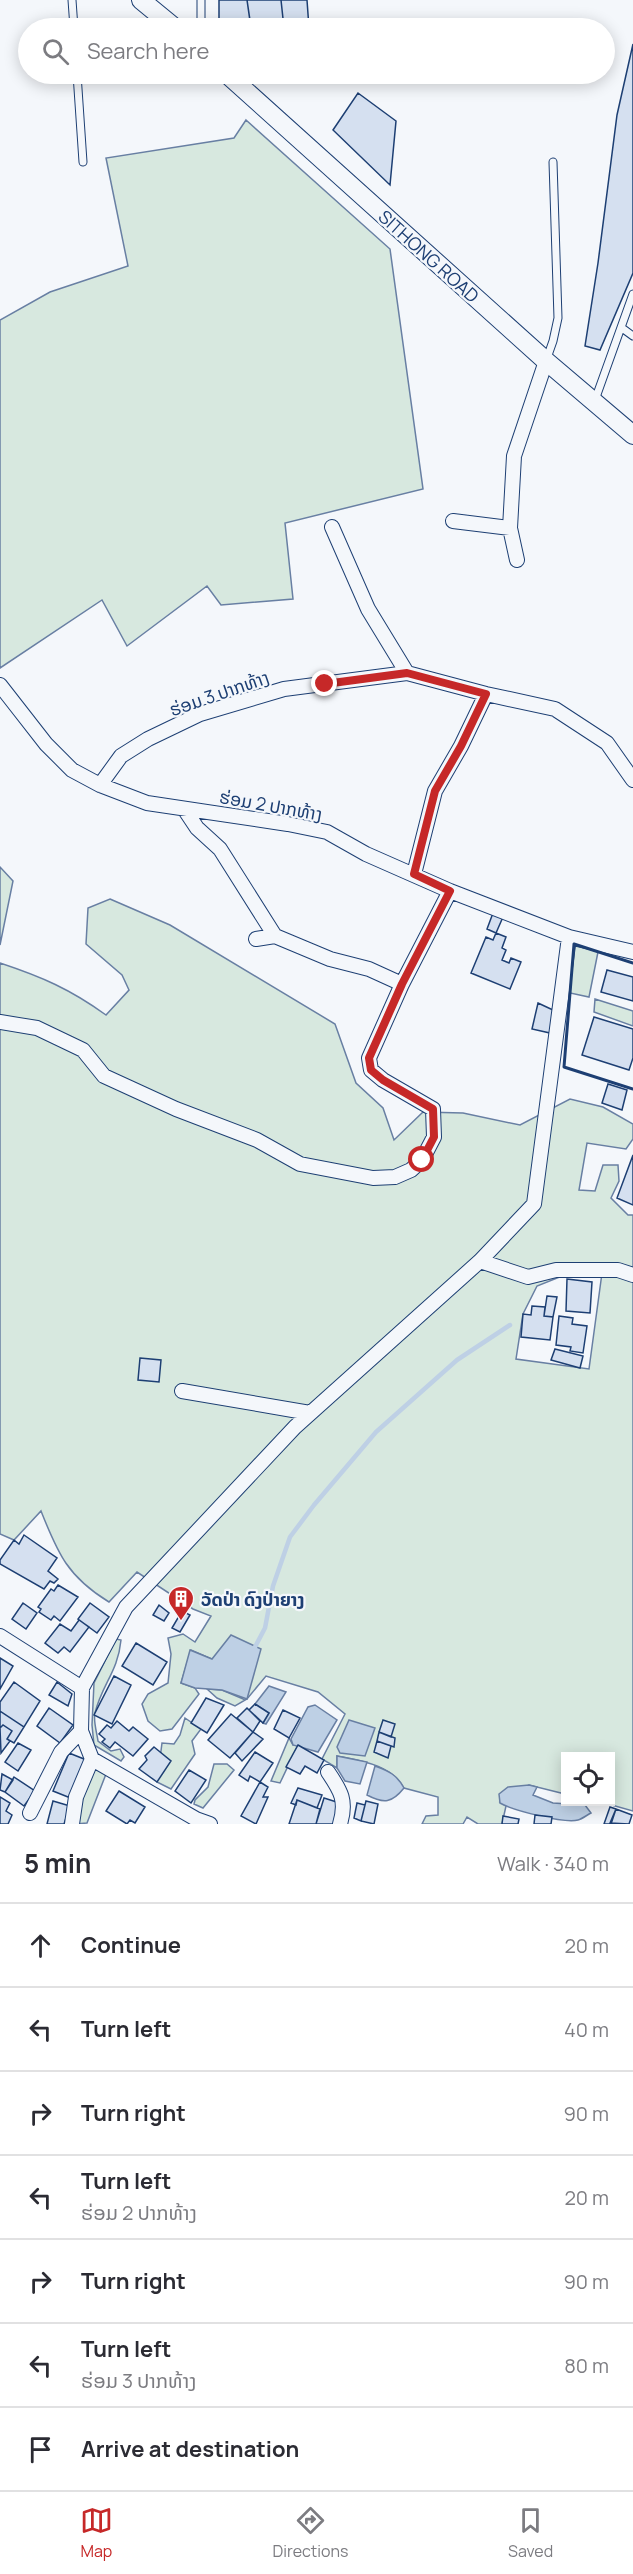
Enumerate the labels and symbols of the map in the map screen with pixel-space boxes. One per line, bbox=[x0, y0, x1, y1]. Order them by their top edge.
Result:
street label: SITHONG ROAD bbox=[374, 204, 484, 308]
street label: ຮ່ອມ 3 ປາກທ້າງ bbox=[166, 665, 272, 721]
route end bbox=[311, 670, 337, 696]
street label: ຮ່ອມ 2 ປາກທ້າງ bbox=[218, 784, 324, 826]
route start bbox=[408, 1146, 434, 1172]
building icon: ວັດປ່າ ດົງປ່າຍາງ bbox=[166, 1584, 196, 1622]
place label: ວັດປ່າ ດົງປ່າຍາງ bbox=[201, 1587, 304, 1611]

